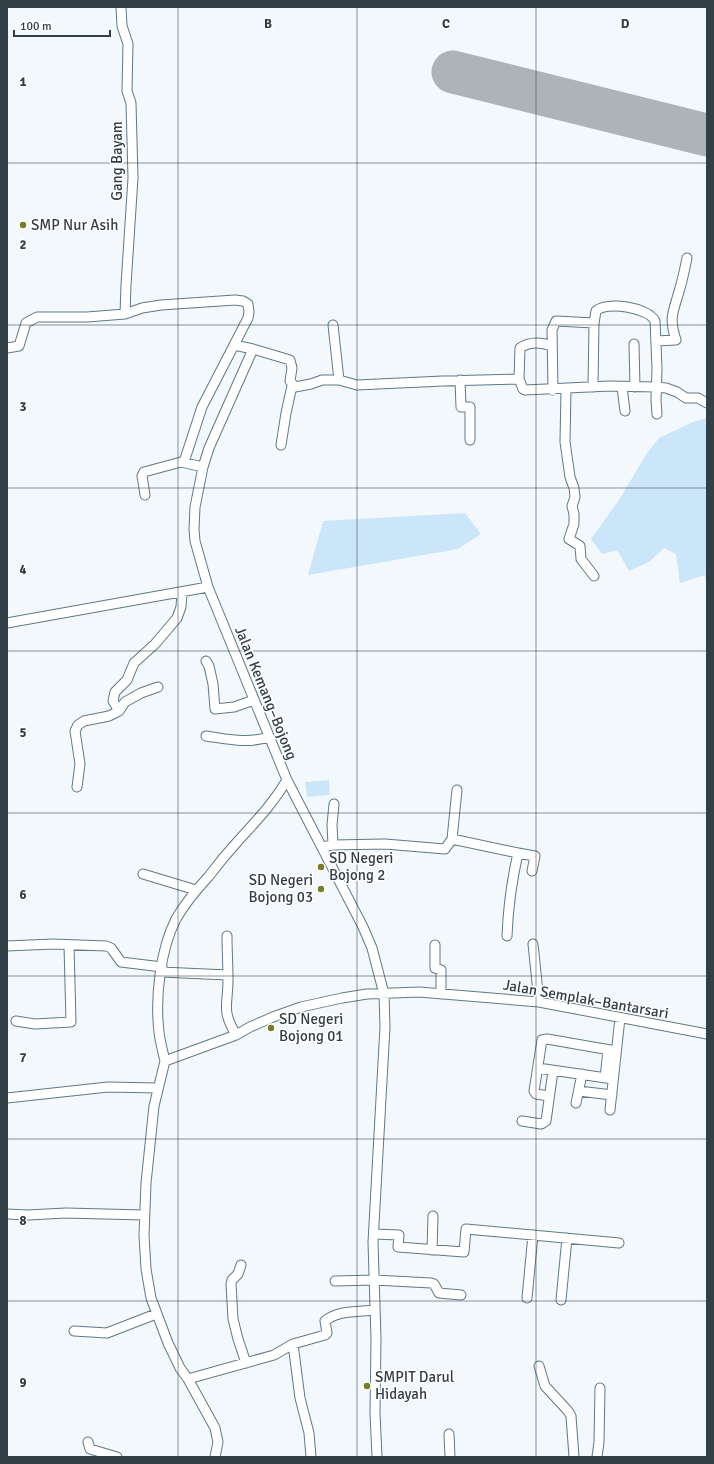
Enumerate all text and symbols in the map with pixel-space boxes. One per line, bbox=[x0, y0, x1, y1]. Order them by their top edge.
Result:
scale bar bbox=[14, 12, 110, 38]
text: B bbox=[264, 16, 272, 32]
text: C bbox=[442, 16, 450, 32]
text: D bbox=[621, 16, 630, 32]
text: 100 m bbox=[20, 19, 52, 34]
text: 1 bbox=[19, 74, 27, 90]
street label: Gang Bayam bbox=[108, 121, 126, 201]
place label: SMP Nur Asih bbox=[31, 216, 118, 234]
marker: SMP Nur Asih bbox=[18, 220, 28, 230]
text: 2 bbox=[19, 237, 27, 253]
text: 3 bbox=[19, 399, 27, 415]
text: 4 bbox=[19, 562, 27, 578]
street label: Jalan Kemang–Bojong bbox=[231, 624, 301, 762]
text: 5 bbox=[19, 725, 27, 741]
place label: SD Negeri Bojong 2 bbox=[329, 849, 393, 884]
marker: SD Negeri Bojong 2 bbox=[316, 862, 326, 872]
place label: SD Negeri Bojong 03 bbox=[249, 871, 313, 906]
marker: SD Negeri Bojong 03 bbox=[316, 884, 326, 894]
text: 6 bbox=[19, 887, 27, 903]
street label: Jalan Semplak–Bantarsari bbox=[502, 976, 670, 1022]
place label: SD Negeri Bojong 01 bbox=[279, 1010, 343, 1045]
marker: SD Negeri Bojong 01 bbox=[266, 1023, 276, 1033]
text: 7 bbox=[19, 1050, 27, 1066]
text: 8 bbox=[19, 1213, 27, 1229]
place label: SMPIT Darul Hidayah bbox=[375, 1368, 454, 1403]
text: 9 bbox=[19, 1375, 27, 1391]
marker: SMPIT Darul Hidayah bbox=[362, 1381, 372, 1391]

